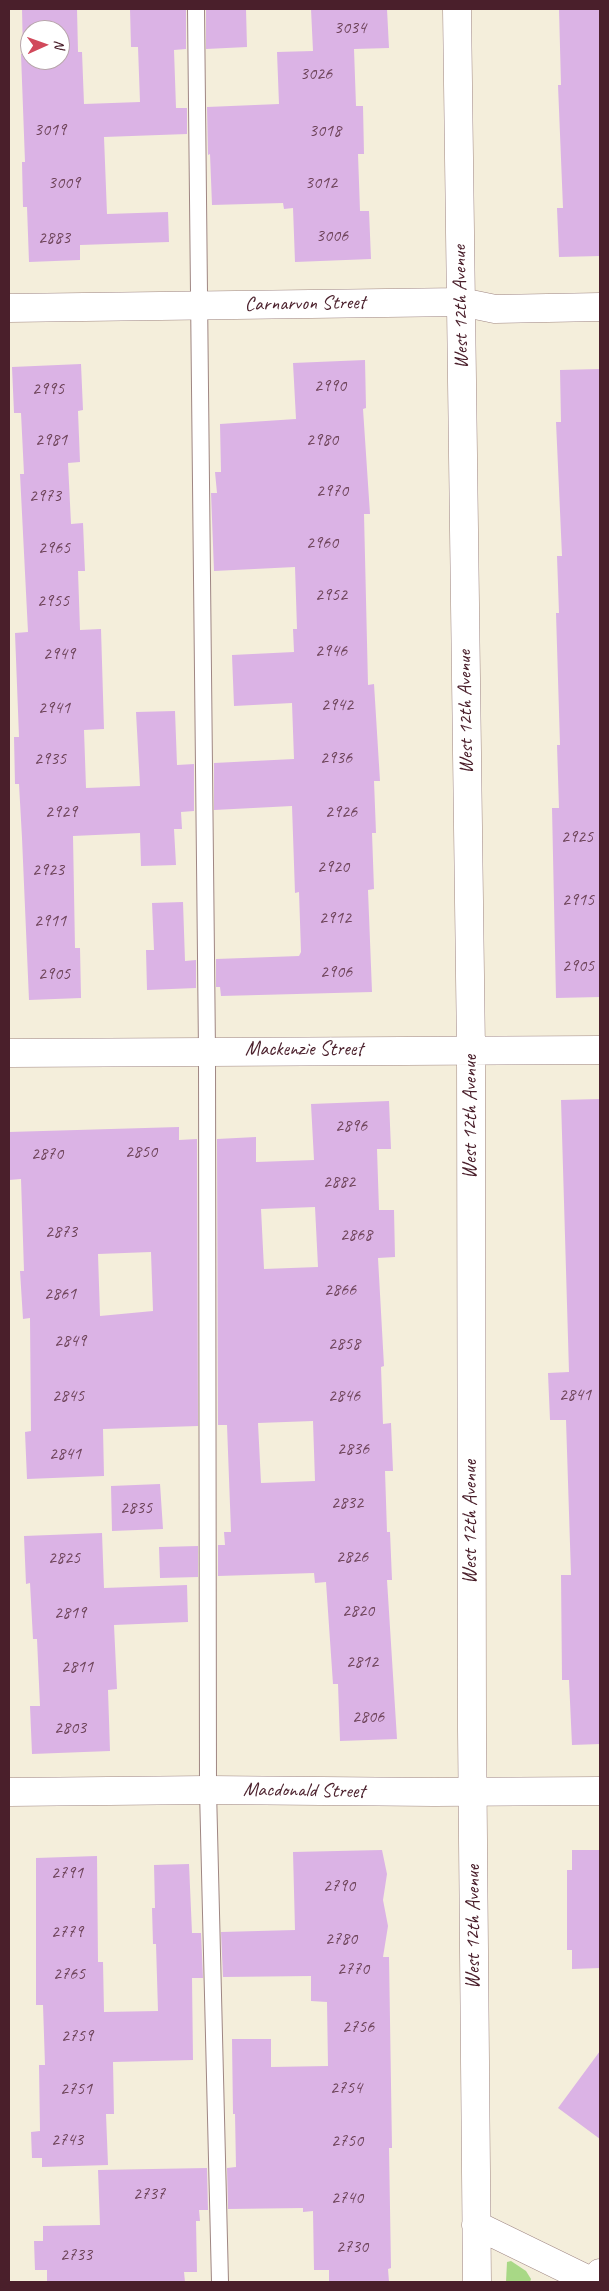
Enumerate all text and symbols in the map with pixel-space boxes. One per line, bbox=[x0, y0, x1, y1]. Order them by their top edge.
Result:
house number: 3034 bbox=[334, 17, 366, 39]
north arrow bbox=[20, 20, 70, 70]
text: N bbox=[51, 40, 68, 49]
house number: 3026 bbox=[300, 63, 332, 85]
house number: 3019 bbox=[34, 119, 66, 141]
house number: 3018 bbox=[309, 120, 341, 142]
house number: 3009 bbox=[48, 172, 80, 194]
house number: 3012 bbox=[305, 172, 337, 194]
house number: 3006 bbox=[316, 225, 348, 247]
house number: 2883 bbox=[38, 227, 70, 249]
street label: West 12th Avenue bbox=[448, 245, 474, 369]
street label: Carnarvon Street bbox=[244, 291, 366, 317]
house number: 2990 bbox=[314, 375, 346, 397]
house number: 2995 bbox=[32, 378, 64, 400]
house number: 2981 bbox=[35, 429, 67, 451]
house number: 2980 bbox=[306, 429, 338, 451]
house number: 2970 bbox=[316, 480, 348, 502]
house number: 2973 bbox=[29, 485, 61, 507]
house number: 2960 bbox=[306, 532, 338, 554]
house number: 2965 bbox=[38, 537, 70, 559]
house number: 2952 bbox=[315, 584, 347, 606]
house number: 2955 bbox=[37, 590, 69, 612]
house number: 2946 bbox=[315, 640, 347, 662]
house number: 2949 bbox=[43, 643, 75, 665]
street label: West 12th Avenue bbox=[453, 650, 479, 774]
house number: 2942 bbox=[321, 694, 353, 716]
house number: 2941 bbox=[38, 697, 70, 719]
house number: 2936 bbox=[320, 747, 352, 769]
house number: 2935 bbox=[34, 748, 66, 770]
house number: 2929 bbox=[45, 801, 77, 823]
house number: 2926 bbox=[325, 801, 357, 823]
house number: 2925 bbox=[561, 826, 593, 848]
house number: 2920 bbox=[317, 856, 349, 878]
house number: 2923 bbox=[32, 859, 64, 881]
house number: 2915 bbox=[562, 889, 594, 911]
house number: 2912 bbox=[319, 907, 351, 929]
house number: 2911 bbox=[34, 910, 66, 932]
house number: 2905 bbox=[562, 955, 594, 977]
house number: 2906 bbox=[320, 961, 352, 983]
house number: 2905 bbox=[38, 963, 70, 985]
street label: Mackenzie Street bbox=[245, 1038, 363, 1062]
street label: West 12th Avenue bbox=[459, 1055, 483, 1179]
house number: 2896 bbox=[335, 1115, 367, 1137]
house number: 2850 bbox=[125, 1141, 157, 1163]
house number: 2870 bbox=[31, 1143, 63, 1165]
house number: 2882 bbox=[323, 1171, 355, 1193]
house number: 2873 bbox=[45, 1221, 77, 1243]
house number: 2868 bbox=[340, 1224, 372, 1246]
house number: 2866 bbox=[324, 1279, 356, 1301]
house number: 2861 bbox=[44, 1283, 76, 1305]
house number: 2849 bbox=[54, 1330, 86, 1352]
house number: 2858 bbox=[328, 1333, 360, 1355]
house number: 2841 bbox=[559, 1384, 591, 1406]
house number: 2845 bbox=[52, 1385, 84, 1407]
house number: 2846 bbox=[328, 1385, 360, 1407]
house number: 2836 bbox=[337, 1438, 369, 1460]
house number: 2841 bbox=[49, 1443, 81, 1465]
street label: West 12th Avenue bbox=[459, 1460, 483, 1584]
house number: 2832 bbox=[331, 1492, 363, 1514]
house number: 2835 bbox=[120, 1497, 152, 1519]
house number: 2826 bbox=[336, 1546, 368, 1568]
house number: 2825 bbox=[48, 1547, 80, 1569]
house number: 2820 bbox=[342, 1600, 374, 1622]
house number: 2819 bbox=[54, 1602, 86, 1624]
house number: 2812 bbox=[346, 1651, 378, 1673]
house number: 2811 bbox=[61, 1656, 93, 1678]
house number: 2806 bbox=[352, 1706, 384, 1728]
house number: 2803 bbox=[54, 1717, 86, 1739]
street label: Macdonald Street bbox=[243, 1778, 365, 1804]
house number: 2791 bbox=[51, 1862, 83, 1884]
street label: West 12th Avenue bbox=[462, 1865, 486, 1989]
house number: 2790 bbox=[323, 1875, 355, 1897]
house number: 2779 bbox=[51, 1921, 83, 1943]
house number: 2780 bbox=[325, 1928, 357, 1950]
house number: 2770 bbox=[337, 1958, 369, 1980]
house number: 2765 bbox=[53, 1963, 85, 1985]
house number: 2756 bbox=[342, 2016, 374, 2038]
house number: 2759 bbox=[61, 2025, 93, 2047]
house number: 2754 bbox=[330, 2077, 362, 2099]
house number: 2751 bbox=[60, 2078, 92, 2100]
house number: 2743 bbox=[51, 2129, 83, 2151]
house number: 2750 bbox=[331, 2130, 363, 2152]
house number: 2737 bbox=[133, 2183, 165, 2205]
house number: 2740 bbox=[331, 2187, 363, 2209]
house number: 2730 bbox=[336, 2236, 368, 2258]
house number: 2733 bbox=[60, 2244, 92, 2266]

